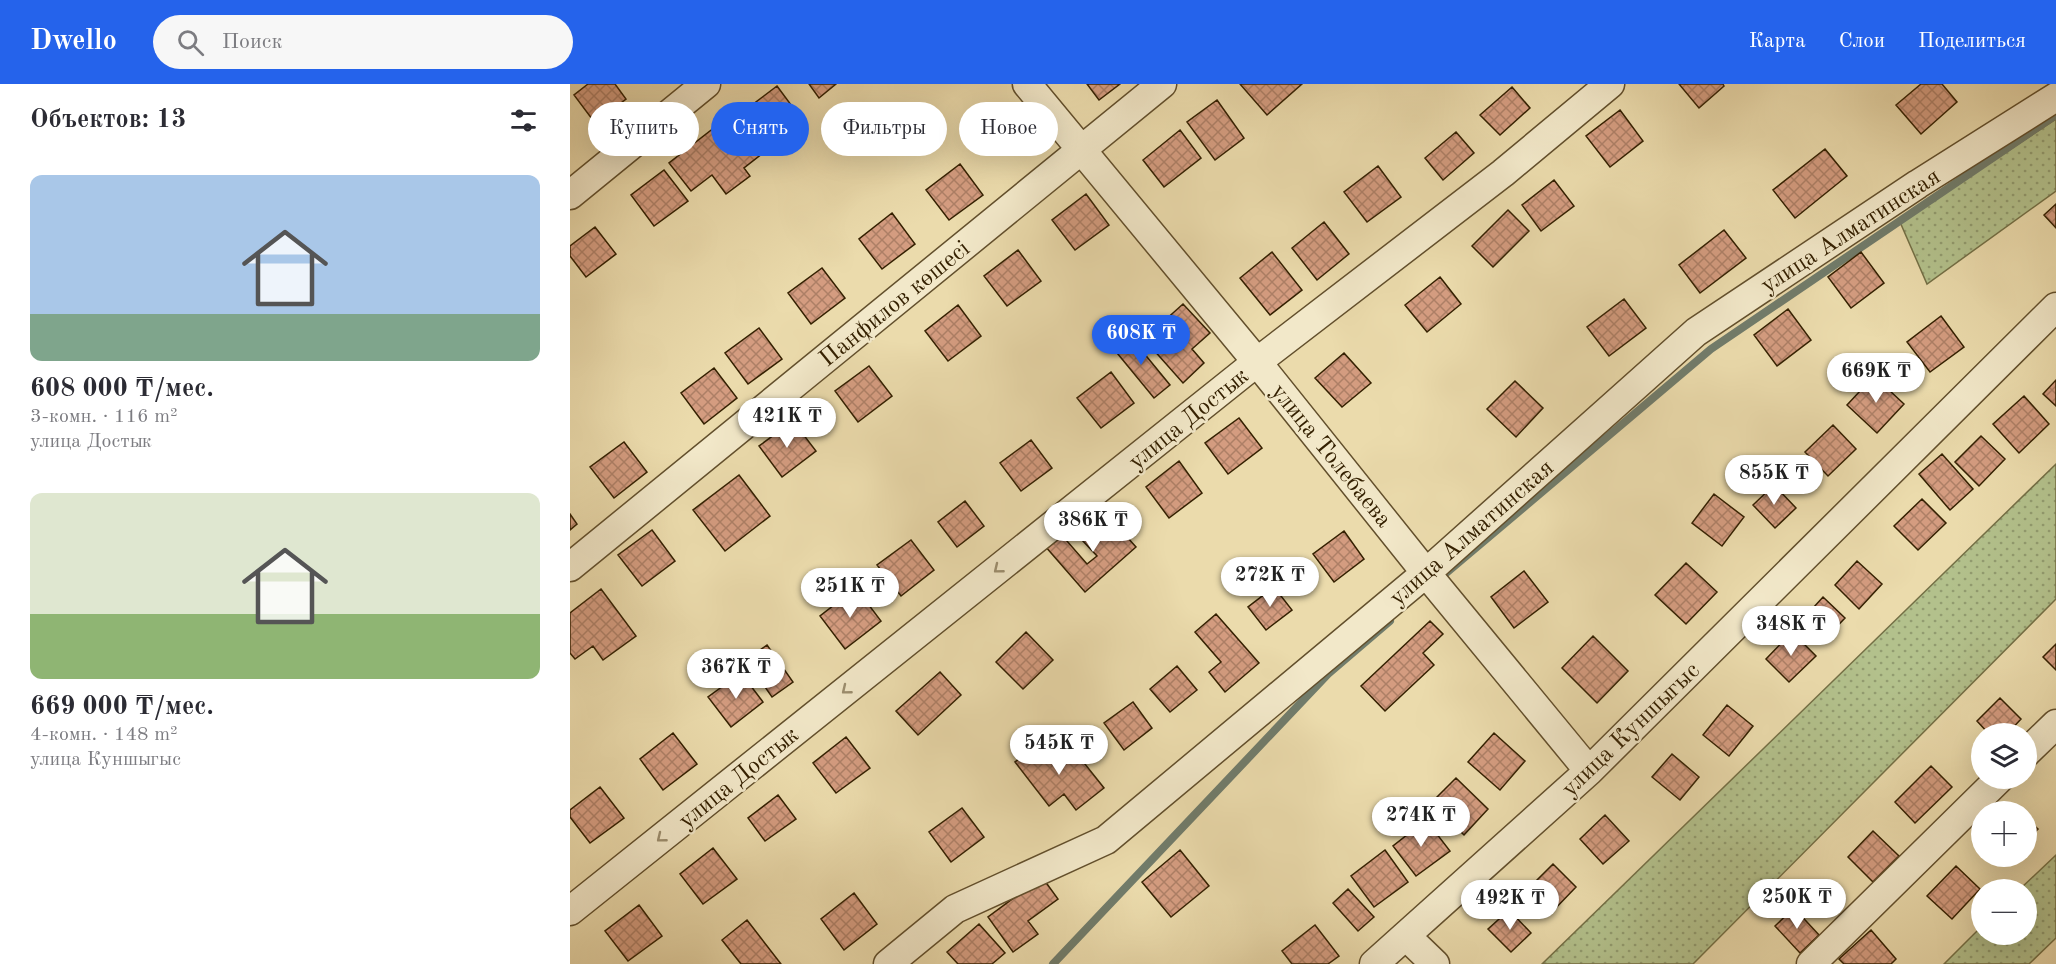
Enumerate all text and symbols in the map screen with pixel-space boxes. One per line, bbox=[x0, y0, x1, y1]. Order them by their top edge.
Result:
search box bbox=[153, 15, 573, 69]
icon: search bbox=[174, 26, 207, 59]
text: Dwello bbox=[30, 28, 117, 56]
text: Поиск bbox=[222, 31, 282, 53]
text: Карта bbox=[1749, 31, 1806, 52]
text: Слои bbox=[1839, 31, 1885, 52]
text: Поделиться bbox=[1918, 31, 2026, 52]
chip: Купить bbox=[588, 102, 699, 156]
chip: Снять bbox=[711, 102, 809, 156]
chip: Фильтры bbox=[821, 102, 947, 156]
chip: Новое bbox=[959, 102, 1058, 156]
icon: filters bbox=[507, 104, 540, 137]
text: Объектов: 13 bbox=[30, 107, 186, 133]
street label: улица Алматинская bbox=[1757, 165, 1945, 299]
icon: home bbox=[231, 214, 339, 322]
street label: Панфилов көшесі bbox=[816, 237, 975, 372]
pin: 608K ₸ bbox=[1092, 315, 1190, 366]
text: 608K ₸ bbox=[1106, 324, 1176, 344]
pin: 669K ₸ bbox=[1827, 353, 1925, 404]
text: 669K ₸ bbox=[1841, 362, 1911, 382]
street label: улица Достык bbox=[1125, 364, 1254, 475]
text: 608 000 ₸/мес. bbox=[30, 376, 214, 402]
street label: улица Толебаева bbox=[1265, 380, 1396, 533]
pin: 421K ₸ bbox=[738, 398, 836, 449]
text: 3-комн. · 116 m² bbox=[30, 407, 178, 427]
text: 421K ₸ bbox=[752, 407, 822, 427]
text: улица Достык bbox=[30, 432, 152, 452]
pin: 855K ₸ bbox=[1725, 455, 1823, 506]
street label: улица Алматинская bbox=[1386, 456, 1559, 611]
text: 855K ₸ bbox=[1739, 464, 1809, 484]
pin: 386K ₸ bbox=[1044, 502, 1142, 553]
text: 386K ₸ bbox=[1058, 511, 1128, 531]
icon: home bbox=[231, 532, 339, 640]
pin: 272K ₸ bbox=[1221, 557, 1319, 608]
one-way arrow bbox=[994, 561, 1005, 572]
text: 272K ₸ bbox=[1235, 566, 1305, 586]
pin: 251K ₸ bbox=[801, 568, 899, 619]
text: 251K ₸ bbox=[815, 577, 885, 597]
pin: 348K ₸ bbox=[1742, 606, 1840, 657]
text: 348K ₸ bbox=[1756, 615, 1826, 635]
pin: 367K ₸ bbox=[687, 649, 785, 700]
text: 367K ₸ bbox=[701, 658, 771, 678]
street label: улица Куншыгыс bbox=[1558, 659, 1705, 802]
one-way arrow bbox=[842, 683, 853, 694]
text: 669 000 ₸/мес. bbox=[30, 694, 214, 720]
street label: улица Достык bbox=[675, 723, 804, 834]
map controls bbox=[1971, 723, 2037, 945]
button: layers bbox=[1971, 723, 2037, 789]
text: 4-комн. · 148 m² bbox=[30, 725, 178, 745]
pin: 545K ₸ bbox=[1010, 725, 1108, 776]
text: 545K ₸ bbox=[1024, 734, 1094, 754]
text: улица Куншыгыс bbox=[30, 750, 181, 770]
pin: 274K ₸ bbox=[1372, 797, 1470, 848]
button: + bbox=[1971, 801, 2037, 867]
text: 274K ₸ bbox=[1386, 806, 1456, 826]
one-way arrow bbox=[657, 831, 668, 842]
pin: 250K ₸ bbox=[1748, 879, 1846, 930]
button: − bbox=[1971, 879, 2037, 945]
pin: 492K ₸ bbox=[1461, 880, 1559, 931]
text: 250K ₸ bbox=[1762, 888, 1832, 908]
text: 492K ₸ bbox=[1475, 889, 1545, 909]

